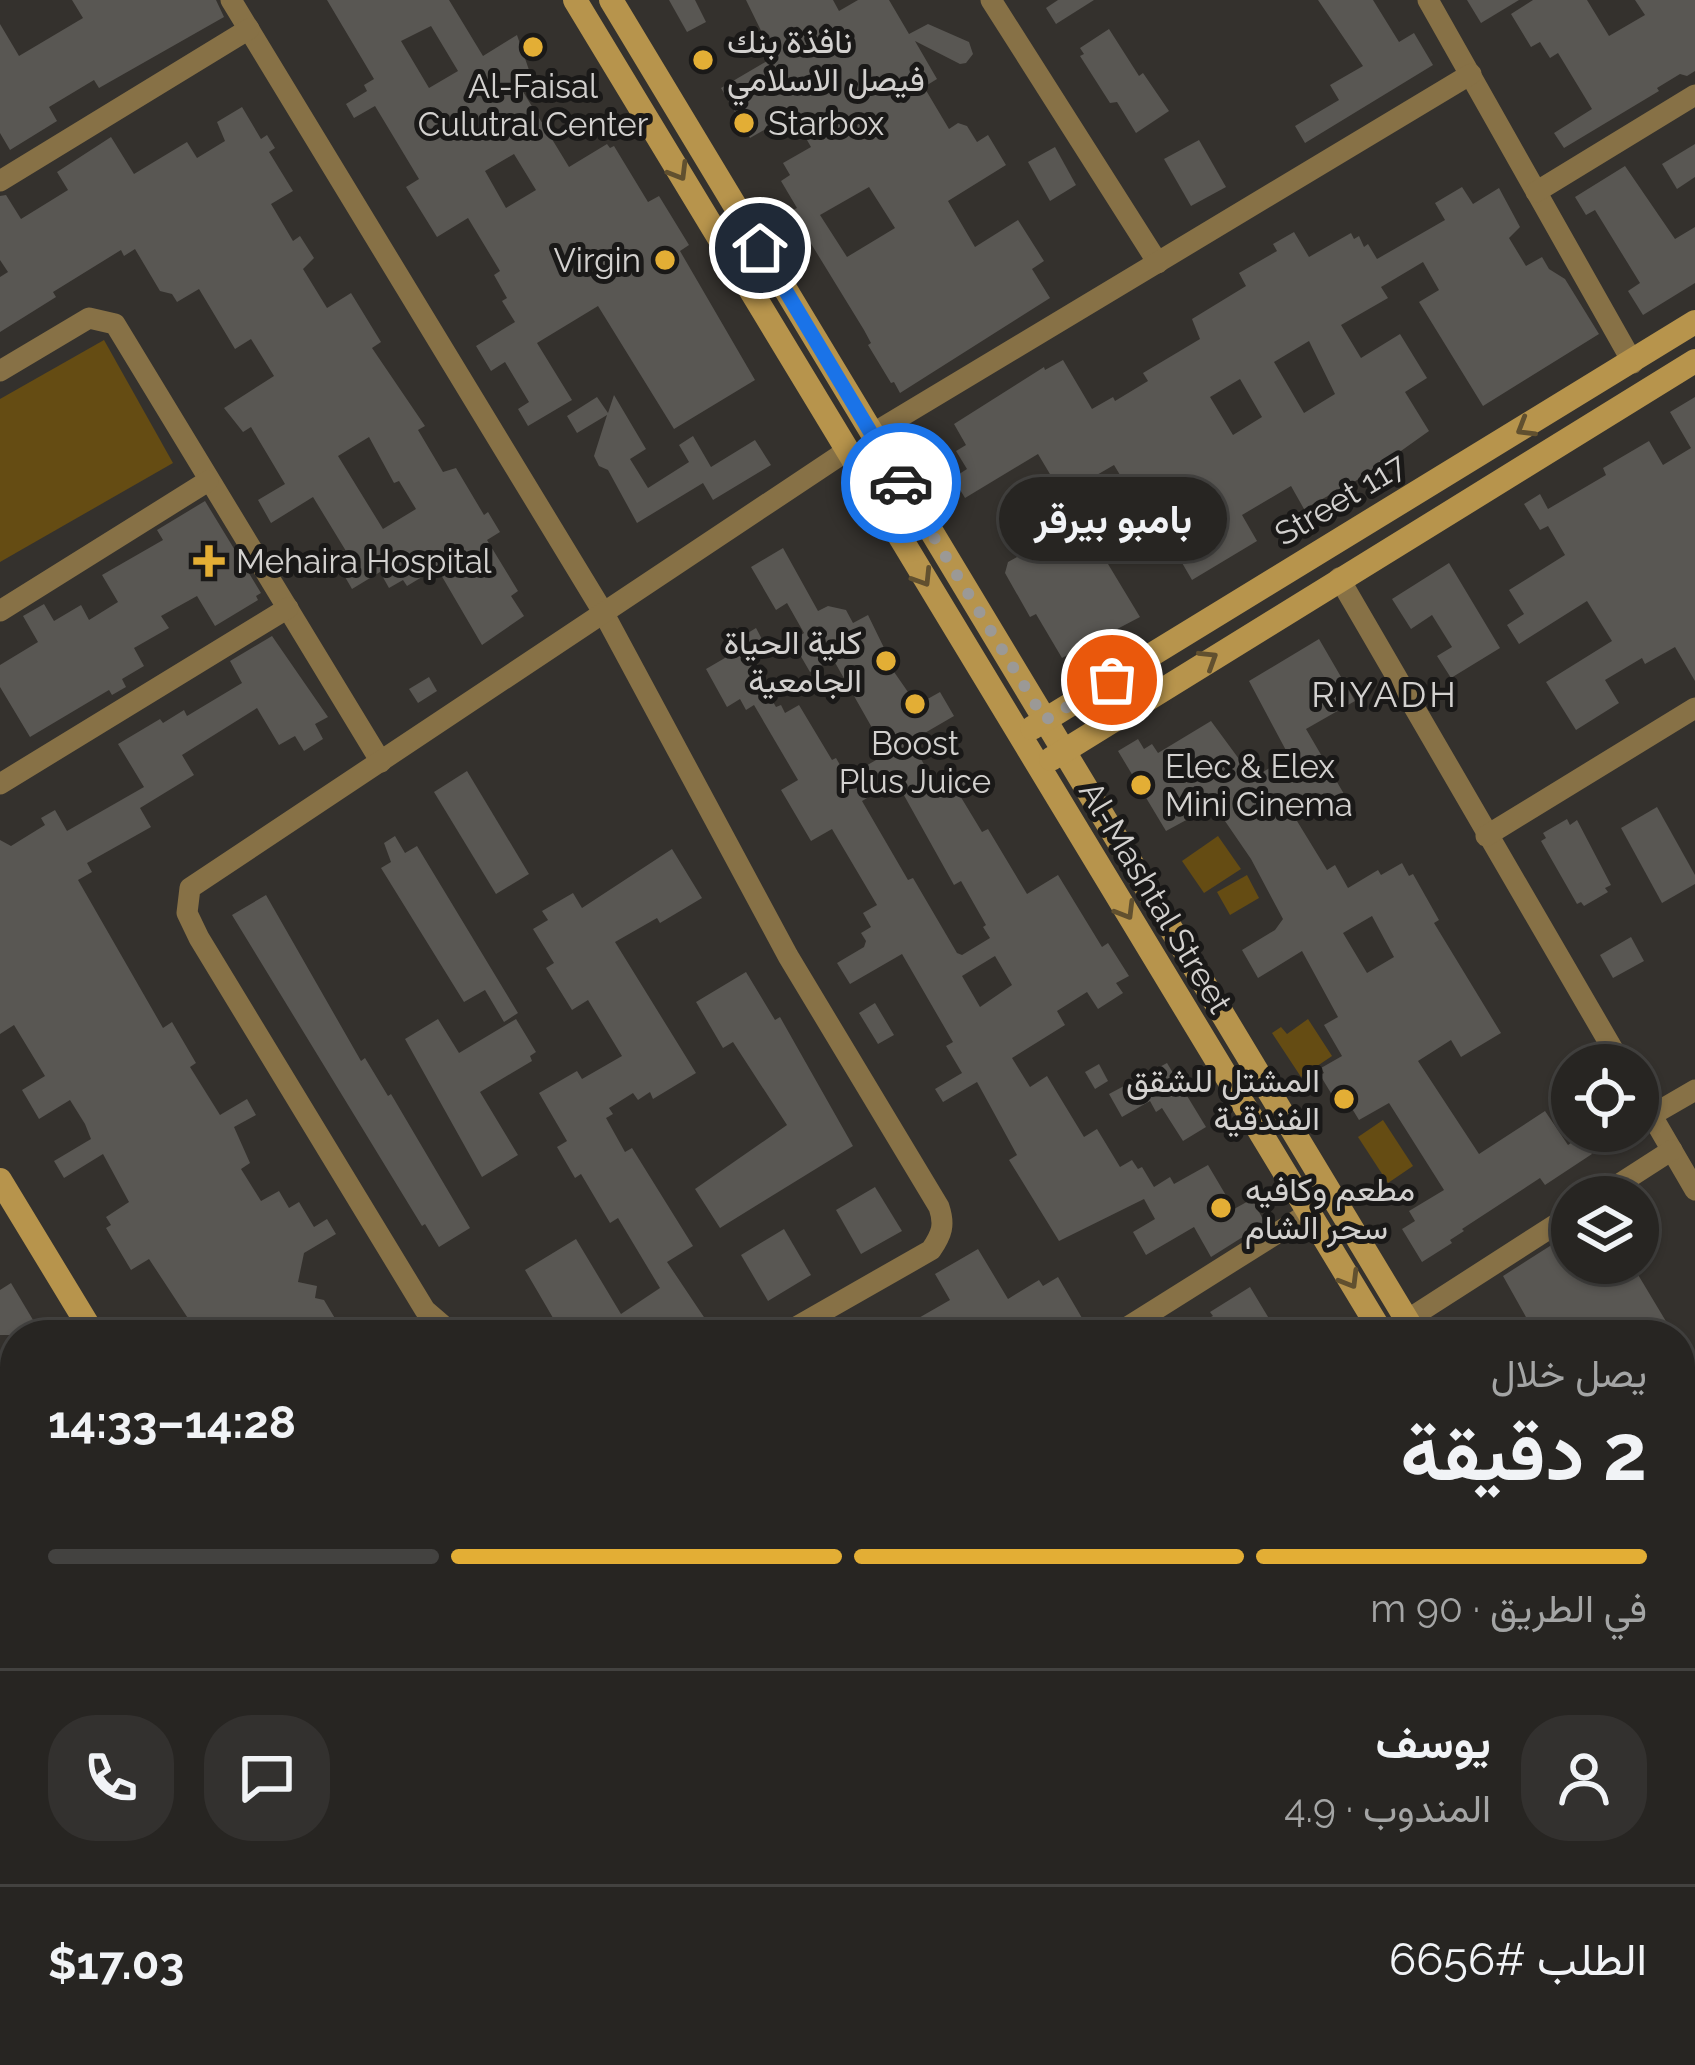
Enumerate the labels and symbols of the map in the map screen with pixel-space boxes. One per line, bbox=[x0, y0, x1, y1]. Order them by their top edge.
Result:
place label: نافذة بنك فيصل الاسلامي bbox=[727, 22, 925, 106]
marker: Al-Faisal Culutral Center bbox=[520, 34, 546, 60]
marker: نافذة بنك فيصل الاسلامي bbox=[690, 47, 716, 73]
place label: Al-Faisal Culutral Center bbox=[418, 67, 649, 144]
place label: Starbox bbox=[768, 104, 885, 143]
marker: Starbox bbox=[731, 110, 757, 136]
one-way arrow bbox=[665, 159, 687, 181]
pin bbox=[709, 197, 811, 299]
place label: Virgin bbox=[553, 241, 641, 280]
marker: Virgin bbox=[652, 247, 678, 273]
one-way arrow bbox=[1516, 414, 1538, 437]
courier bbox=[841, 423, 961, 543]
street label: Street 117 bbox=[1268, 445, 1413, 554]
callout: بامبو بيرقر bbox=[998, 476, 1226, 560]
place label: Mehaira Hospital bbox=[236, 542, 493, 581]
marker: Mehaira Hospital bbox=[193, 545, 225, 577]
one-way arrow bbox=[909, 565, 931, 587]
place label: كلية الحياة الجامعية bbox=[724, 623, 862, 700]
pin bbox=[1061, 629, 1163, 731]
marker: كلية الحياة الجامعية bbox=[873, 648, 899, 674]
one-way arrow bbox=[1195, 652, 1217, 674]
district label: RIYADH bbox=[1311, 673, 1459, 715]
marker: Boost Plus Juice bbox=[902, 691, 928, 717]
place label: Boost Plus Juice bbox=[839, 724, 991, 801]
place label: Elec & Elex Mini Cinema bbox=[1165, 747, 1353, 824]
marker: Elec & Elex Mini Cinema bbox=[1128, 772, 1154, 798]
street label: Al-Mashtal Street bbox=[1071, 774, 1240, 1020]
one-way arrow bbox=[1112, 898, 1134, 920]
place label: المشتل للشقق الفندقية bbox=[1126, 1061, 1320, 1138]
marker: المشتل للشقق الفندقية bbox=[1331, 1086, 1357, 1112]
place label: مطعم وكافيه سحر الشام bbox=[1245, 1170, 1415, 1249]
marker: مطعم وكافيه سحر الشام bbox=[1208, 1195, 1234, 1221]
one-way arrow bbox=[1336, 1267, 1358, 1289]

